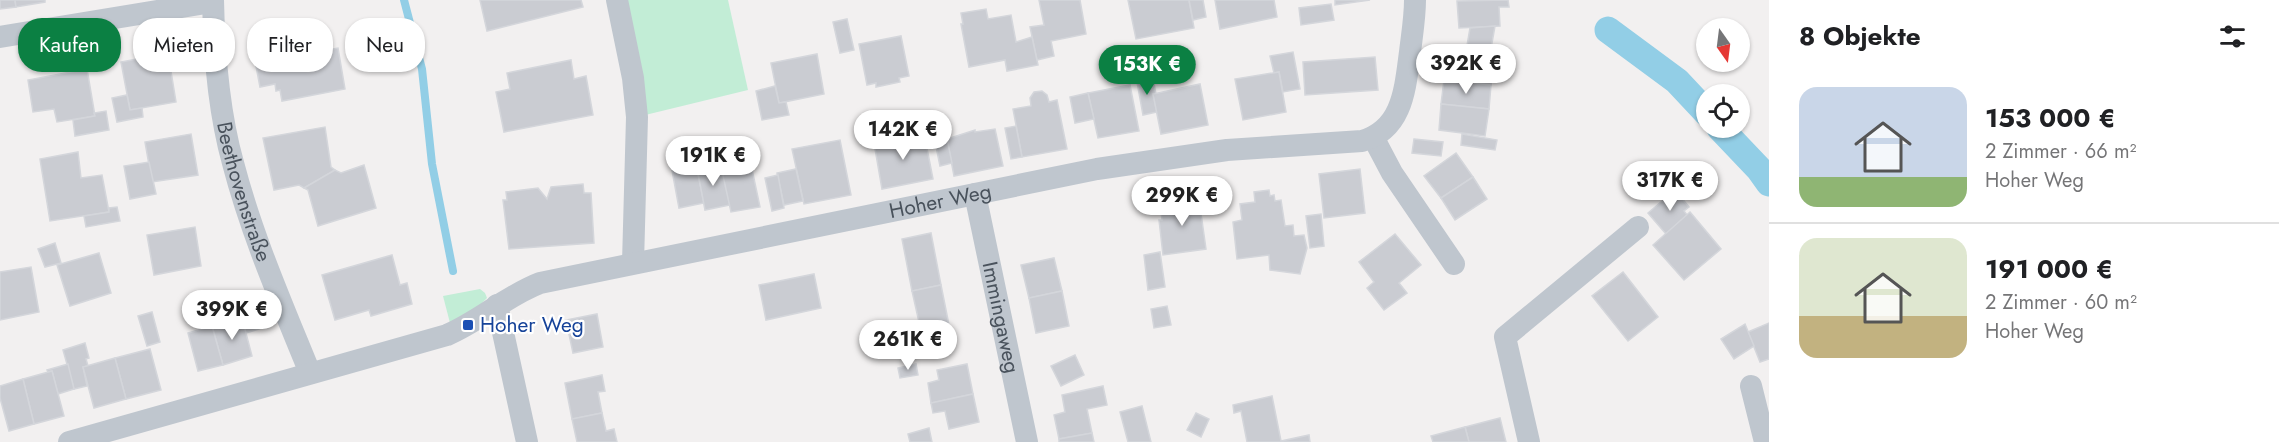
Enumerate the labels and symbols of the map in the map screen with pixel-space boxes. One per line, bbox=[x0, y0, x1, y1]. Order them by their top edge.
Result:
north arrow bbox=[1696, 18, 1750, 72]
pin: 392K € bbox=[1417, 44, 1515, 95]
pin: 153K € bbox=[1098, 45, 1196, 96]
pin: 142K € bbox=[854, 110, 952, 161]
street label: Beethovenstraße bbox=[209, 119, 279, 266]
pin: 191K € bbox=[664, 136, 762, 187]
pin: 317K € bbox=[1621, 161, 1719, 212]
street label: Hoher Weg bbox=[886, 176, 994, 226]
pin: 299K € bbox=[1133, 176, 1231, 227]
street label: Immingaweg bbox=[975, 259, 1027, 376]
pin: 399K € bbox=[183, 290, 281, 341]
place label: Hoher Weg bbox=[480, 310, 584, 340]
marker: Hoher Weg bbox=[461, 318, 475, 332]
pin: 261K € bbox=[859, 320, 957, 371]

